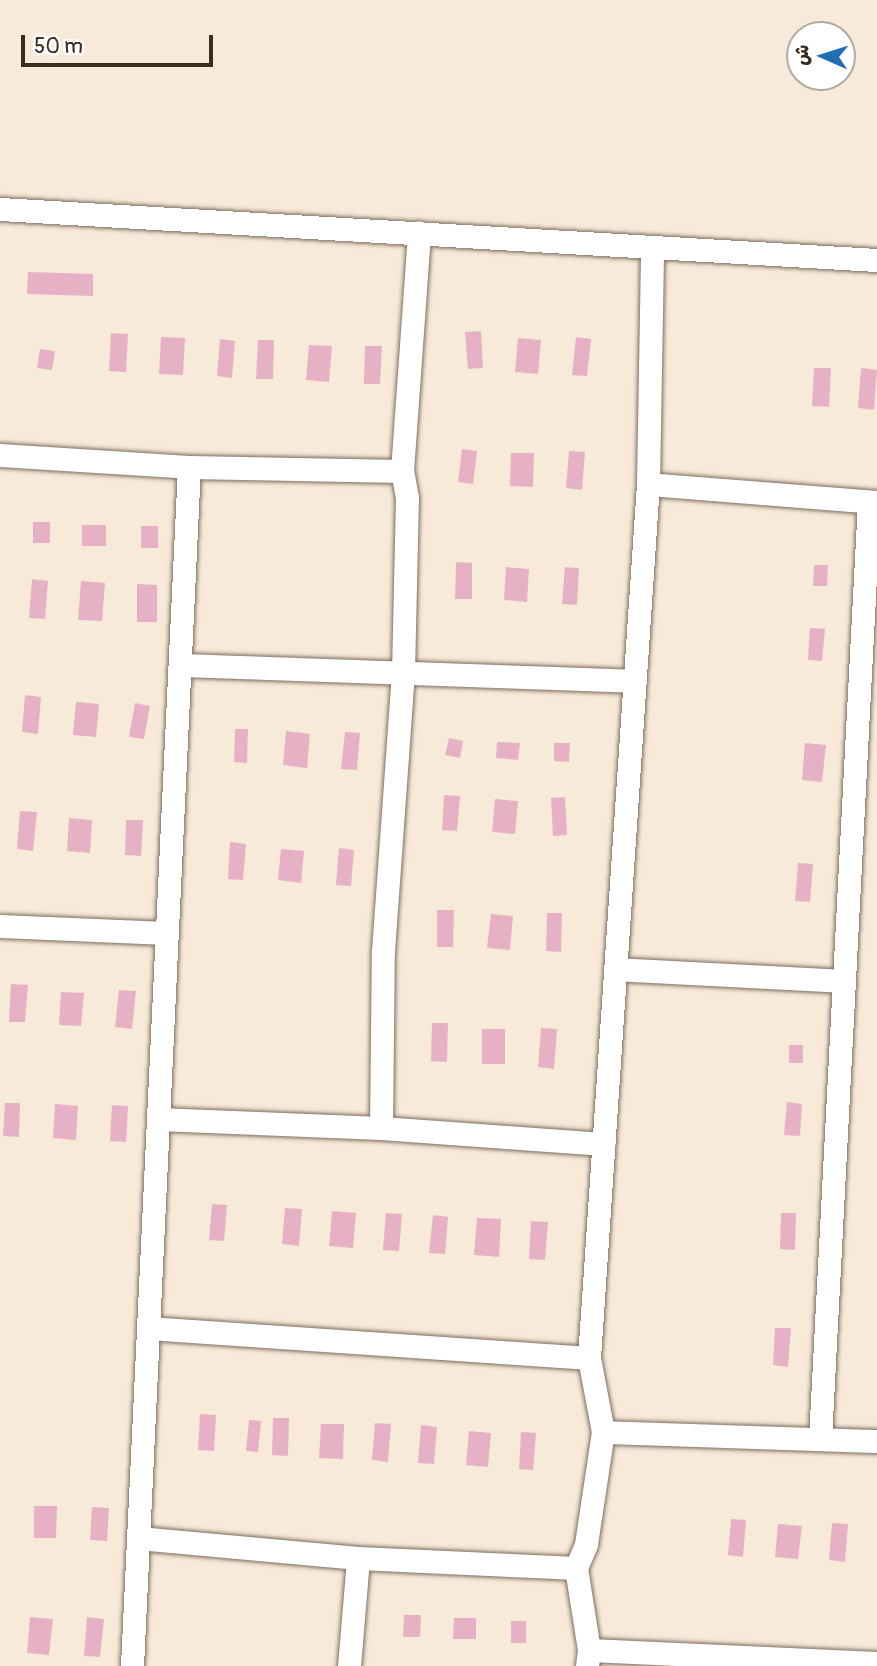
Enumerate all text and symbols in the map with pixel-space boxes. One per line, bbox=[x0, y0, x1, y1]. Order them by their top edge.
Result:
scale bar bbox=[24, 21, 217, 65]
north arrow bbox=[786, 21, 856, 91]
text: 50 m bbox=[34, 33, 83, 60]
text: ش bbox=[789, 44, 815, 66]

